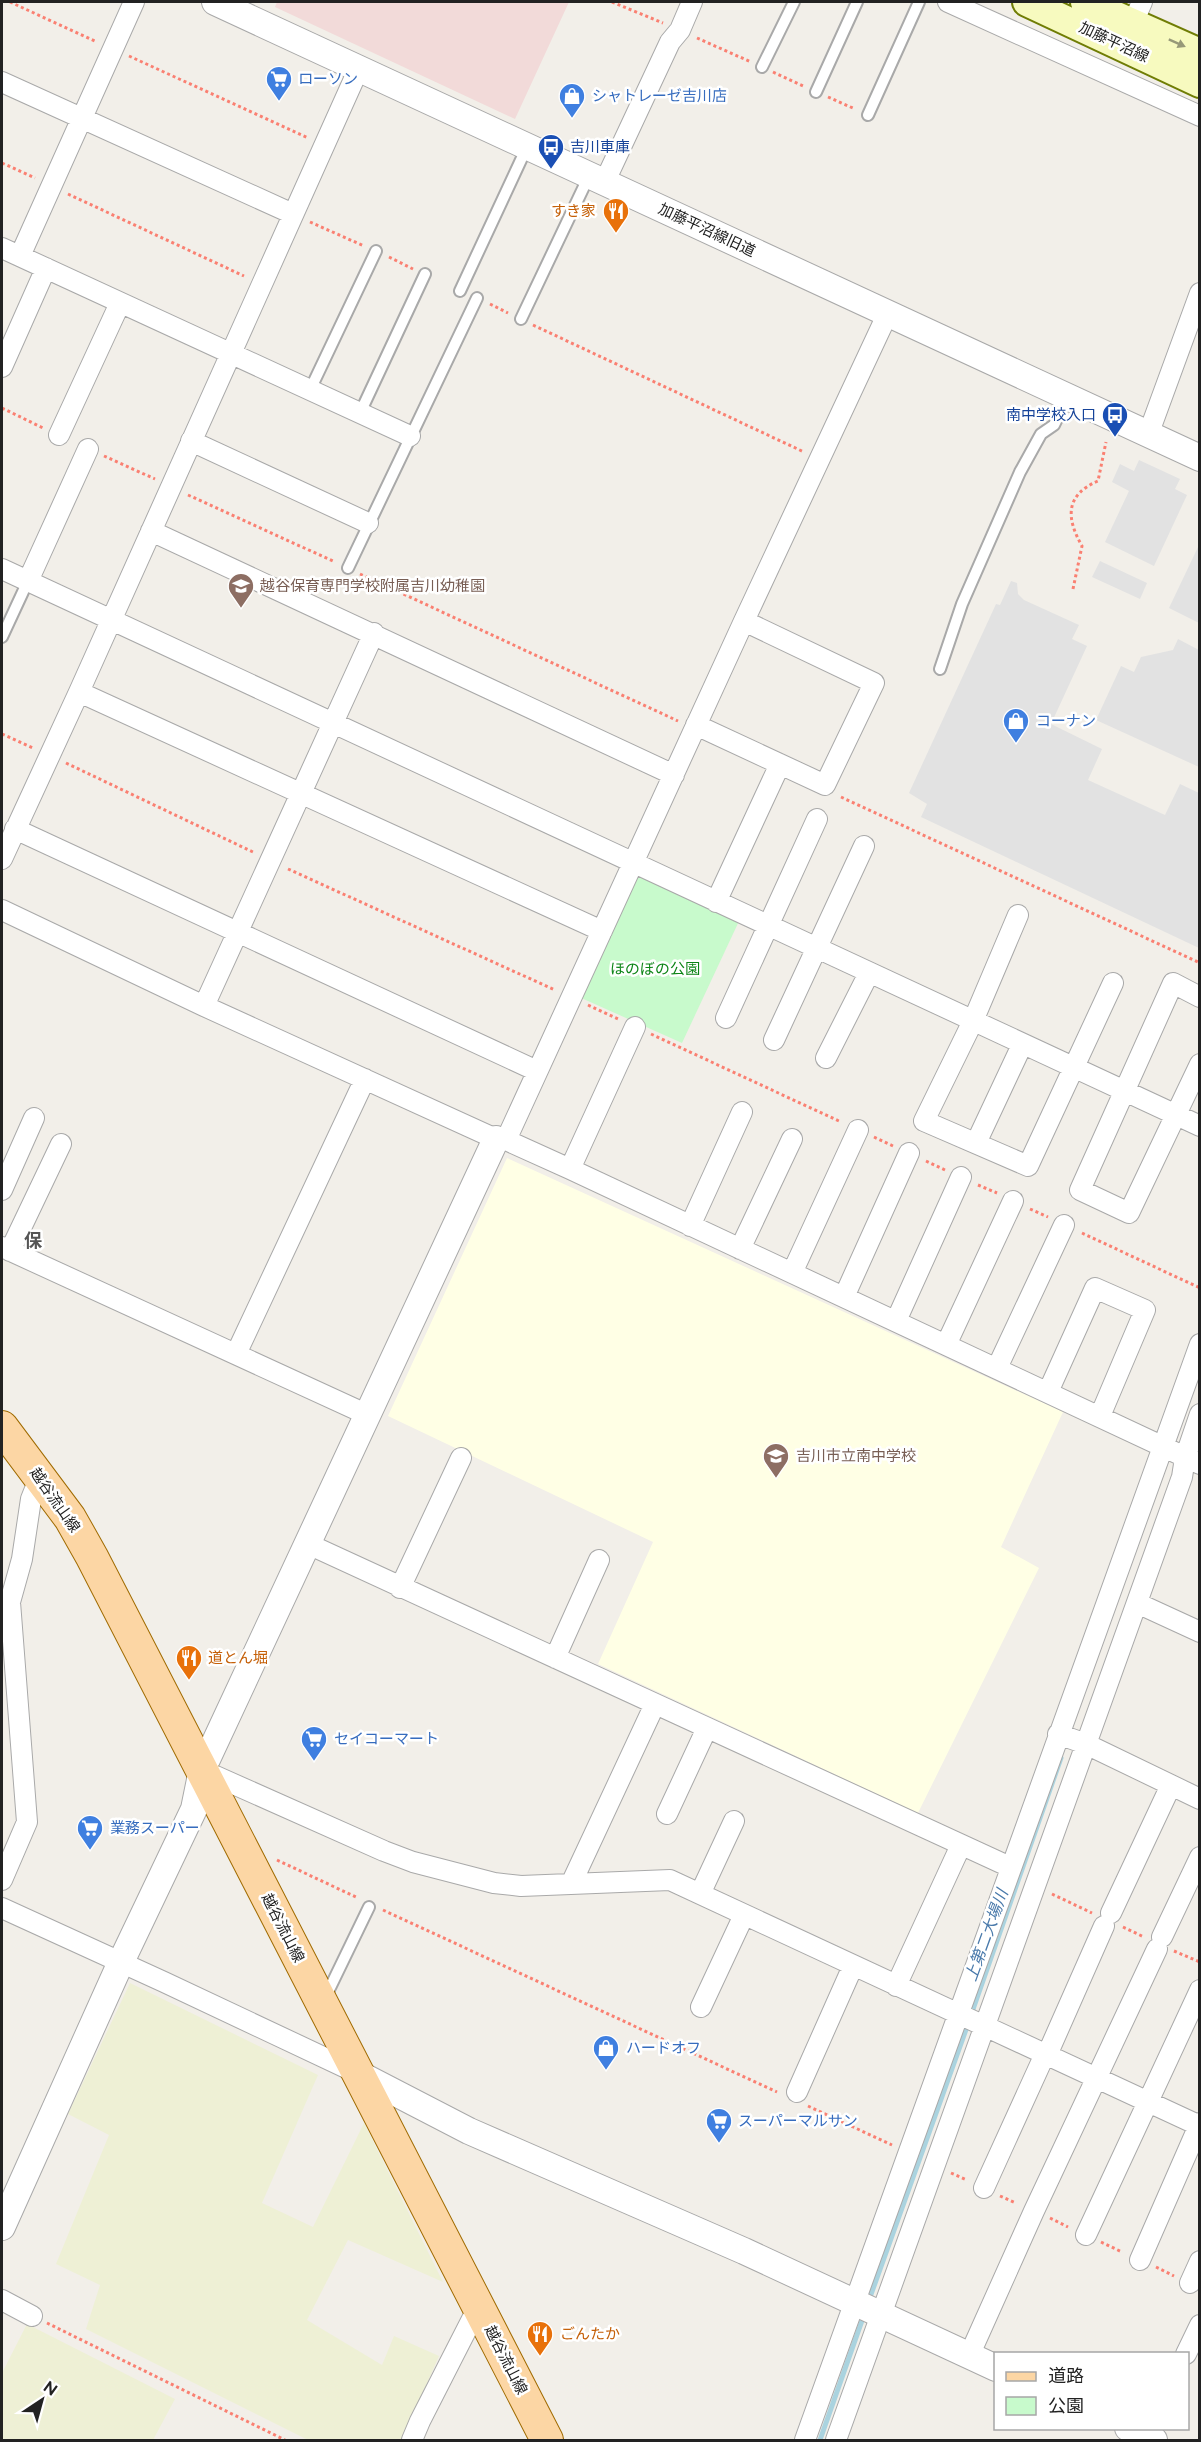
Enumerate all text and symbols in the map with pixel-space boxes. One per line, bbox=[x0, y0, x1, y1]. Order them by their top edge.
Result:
street label: 加藤平沼線 bbox=[1076, 18, 1152, 66]
one-way arrow bbox=[1168, 39, 1186, 48]
supermarket icon: ローソン bbox=[264, 64, 294, 102]
place label: ローソン bbox=[298, 70, 358, 88]
shop icon: シャトレーゼ吉川店 bbox=[557, 81, 587, 119]
place label: シャトレーゼ吉川店 bbox=[592, 87, 727, 105]
bus stop icon: 吉川車庫 bbox=[536, 132, 566, 170]
place label: 吉川車庫 bbox=[570, 138, 630, 156]
restaurant icon: すき家 bbox=[601, 196, 631, 234]
street label: 加藤平沼線旧道 bbox=[656, 200, 758, 260]
place label: すき家 bbox=[551, 202, 596, 220]
bus stop icon: 南中学校入口 bbox=[1100, 400, 1130, 438]
place label: 南中学校入口 bbox=[1006, 406, 1096, 424]
school or university icon: 越谷保育専門学校附属吉川幼稚園 bbox=[226, 571, 256, 609]
place label: 越谷保育専門学校附属吉川幼稚園 bbox=[259, 577, 485, 595]
shop icon: コーナン bbox=[1001, 706, 1031, 744]
place label: コーナン bbox=[1036, 712, 1096, 730]
park label: ほのぼの公園 bbox=[610, 960, 700, 978]
district label: 保 bbox=[24, 1230, 43, 1251]
school or university icon: 吉川市立南中学校 bbox=[761, 1441, 791, 1479]
place label: 吉川市立南中学校 bbox=[796, 1447, 916, 1465]
street label: 越谷流山線 bbox=[26, 1463, 84, 1536]
restaurant icon: 道とん堀 bbox=[174, 1643, 204, 1681]
place label: 道とん堀 bbox=[208, 1649, 268, 1667]
supermarket icon: セイコーマート bbox=[299, 1724, 329, 1762]
place label: セイコーマート bbox=[334, 1730, 439, 1748]
supermarket icon: 業務スーパー bbox=[75, 1813, 105, 1851]
place label: 業務スーパー bbox=[110, 1819, 200, 1837]
water label: 上第二大場川 bbox=[961, 1885, 1012, 1984]
street label: 越谷流山線 bbox=[257, 1890, 308, 1966]
shop icon: ハードオフ bbox=[591, 2033, 621, 2071]
place label: ハードオフ bbox=[626, 2039, 701, 2057]
supermarket icon: スーパーマルサン bbox=[704, 2106, 734, 2144]
place label: スーパーマルサン bbox=[738, 2112, 858, 2130]
restaurant icon: ごんたか bbox=[525, 2319, 555, 2357]
street label: 越谷流山線 bbox=[480, 2322, 531, 2398]
place label: ごんたか bbox=[560, 2325, 620, 2343]
legend bbox=[994, 2352, 1189, 2430]
text: 道路 bbox=[1048, 2365, 1084, 2386]
north arrow bbox=[12, 2370, 72, 2430]
text: N bbox=[40, 2377, 61, 2400]
text: 公園 bbox=[1048, 2395, 1084, 2416]

